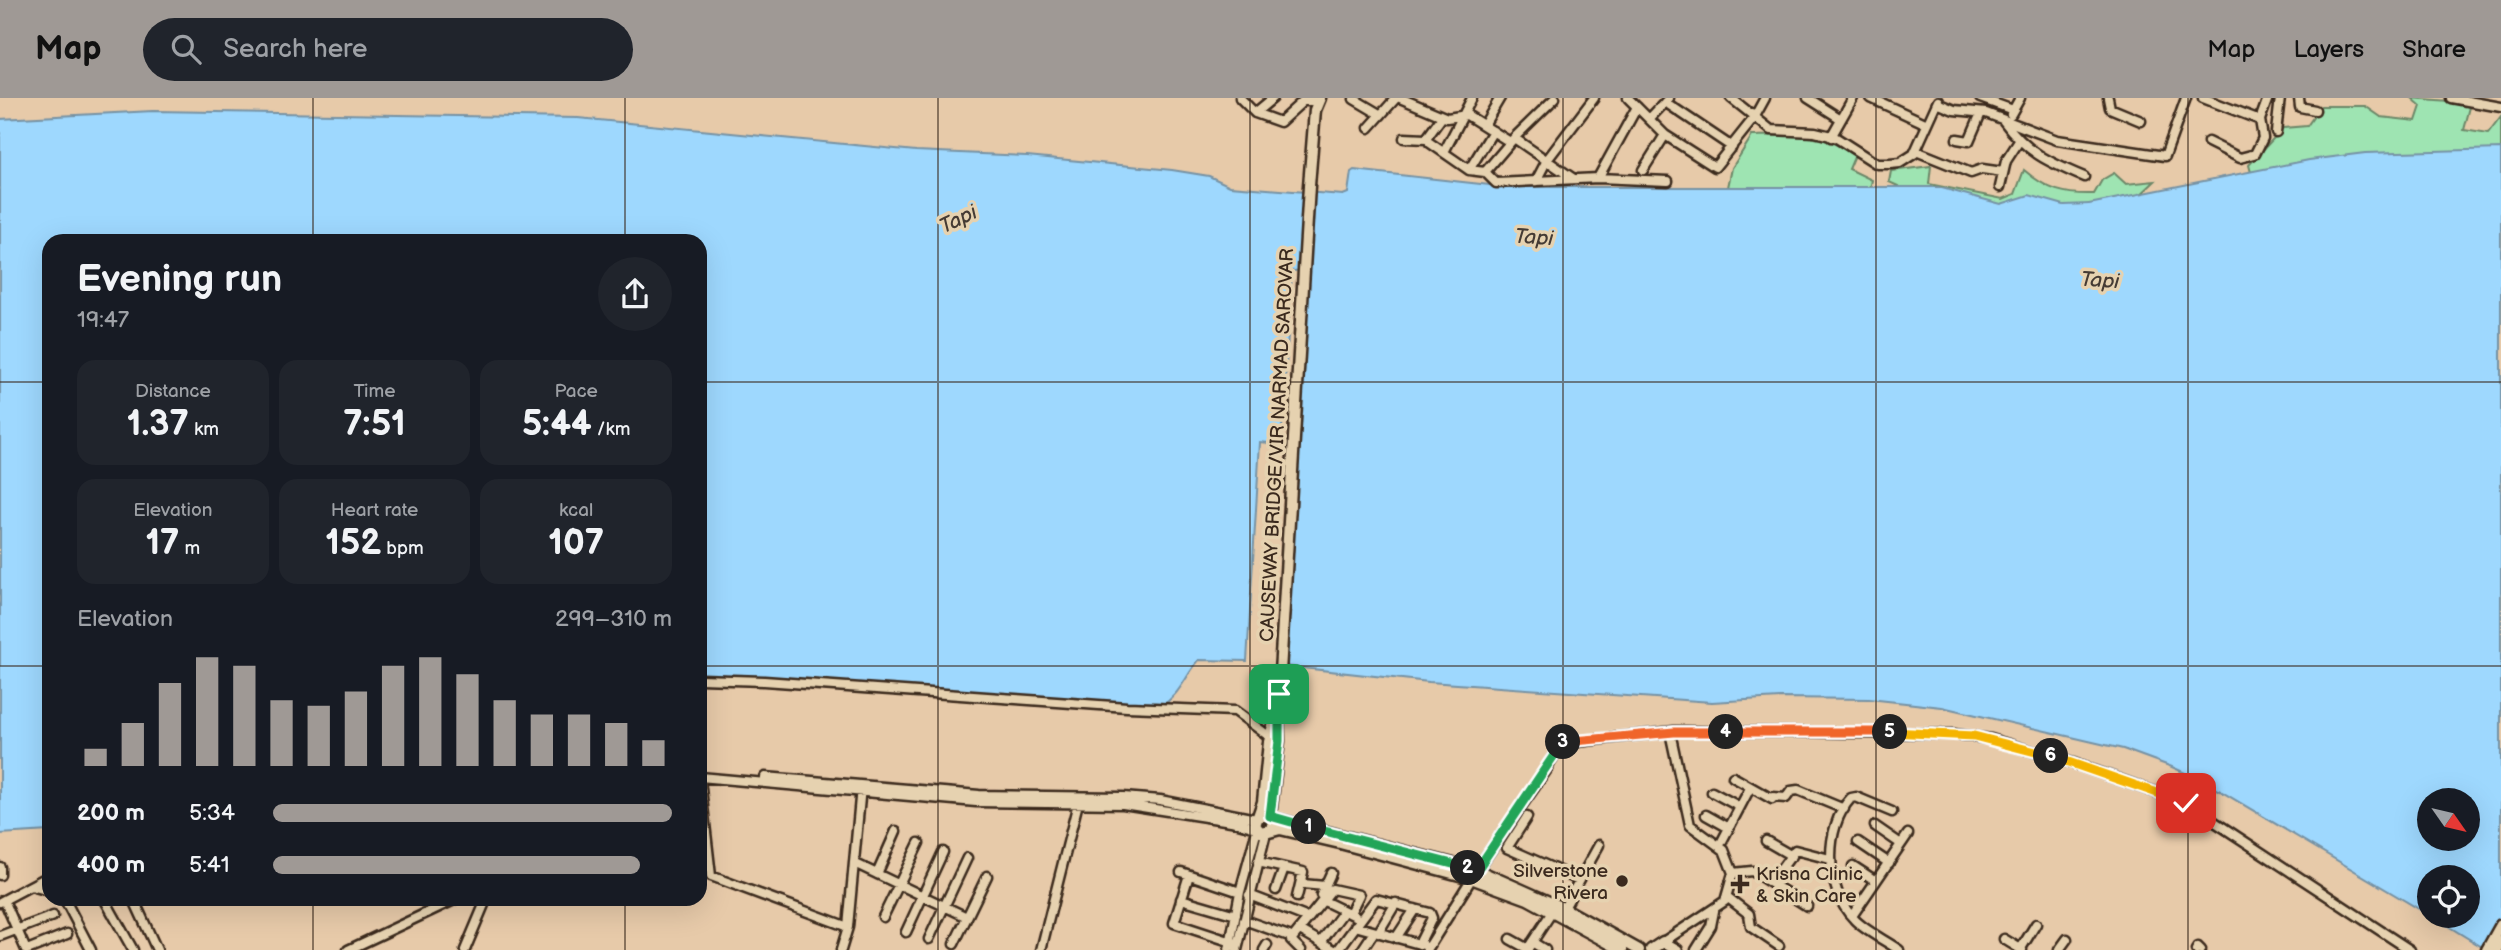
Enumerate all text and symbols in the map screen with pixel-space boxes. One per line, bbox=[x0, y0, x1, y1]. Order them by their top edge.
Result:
search box bbox=[143, 18, 633, 81]
text: Map bbox=[35, 29, 101, 69]
icon: search bbox=[167, 30, 205, 68]
text: Search here bbox=[223, 34, 367, 65]
text: Map bbox=[2207, 35, 2255, 64]
text: Layers bbox=[2293, 35, 2364, 64]
text: Share bbox=[2402, 35, 2466, 64]
water label: Tapi bbox=[935, 199, 982, 239]
water label: Tapi bbox=[1514, 224, 1555, 251]
street label: CAUSEWAY BRIDGE/VIR NARMAD SAROVAR bbox=[1256, 248, 1299, 643]
text: Evening run bbox=[77, 257, 282, 302]
button: share bbox=[598, 257, 672, 331]
water label: Tapi bbox=[2080, 267, 2121, 294]
text: 19:47 bbox=[77, 306, 129, 334]
text: Distance bbox=[135, 380, 211, 403]
text: Time bbox=[353, 380, 396, 403]
text: Pace bbox=[555, 380, 598, 403]
text: 1.37 bbox=[127, 403, 189, 446]
text: 7:51 bbox=[343, 403, 406, 446]
text: 5:44 bbox=[522, 403, 592, 446]
text: km bbox=[189, 418, 219, 441]
text: /km bbox=[592, 418, 630, 441]
text: Elevation bbox=[133, 499, 212, 522]
text: Heart rate bbox=[331, 499, 418, 522]
text: kcal bbox=[559, 499, 593, 522]
text: 17 bbox=[145, 522, 179, 565]
text: 152 bbox=[325, 522, 381, 565]
text: 107 bbox=[548, 522, 604, 565]
text: m bbox=[179, 537, 200, 560]
text: bpm bbox=[381, 537, 424, 560]
text: Elevation bbox=[77, 605, 173, 633]
text: 299–310 m bbox=[555, 605, 672, 633]
pin bbox=[1249, 664, 1309, 724]
icon: arrive bbox=[1260, 675, 1298, 713]
pin: 4 bbox=[1708, 714, 1744, 750]
pin: 5 bbox=[1872, 714, 1908, 750]
text: 4 bbox=[1720, 720, 1731, 743]
text: 5 bbox=[1884, 720, 1895, 743]
pin: 3 bbox=[1546, 724, 1580, 760]
text: 3 bbox=[1557, 730, 1568, 753]
pin: 6 bbox=[2034, 738, 2068, 774]
text: 6 bbox=[2045, 744, 2056, 767]
pin bbox=[2156, 773, 2216, 833]
icon: check bbox=[2167, 784, 2205, 822]
north arrow bbox=[2417, 788, 2480, 850]
map controls bbox=[2417, 788, 2480, 928]
text: 200 m bbox=[77, 799, 145, 827]
text: 5:34 bbox=[189, 799, 235, 827]
pin: 1 bbox=[1292, 810, 1326, 844]
text: 1 bbox=[1305, 815, 1313, 838]
pin: 2 bbox=[1450, 850, 1486, 886]
text: 400 m bbox=[77, 851, 145, 879]
text: 5:41 bbox=[189, 851, 230, 879]
text: 2 bbox=[1462, 856, 1473, 879]
place label: Silverstone Rivera bbox=[1513, 860, 1608, 905]
place label: Krisna Clinic & Skin Care bbox=[1756, 863, 1863, 908]
button: locate bbox=[2417, 865, 2480, 928]
marker: Silverstone Rivera bbox=[1614, 873, 1630, 889]
marker: Krisna Clinic & Skin Care bbox=[1730, 874, 1750, 894]

